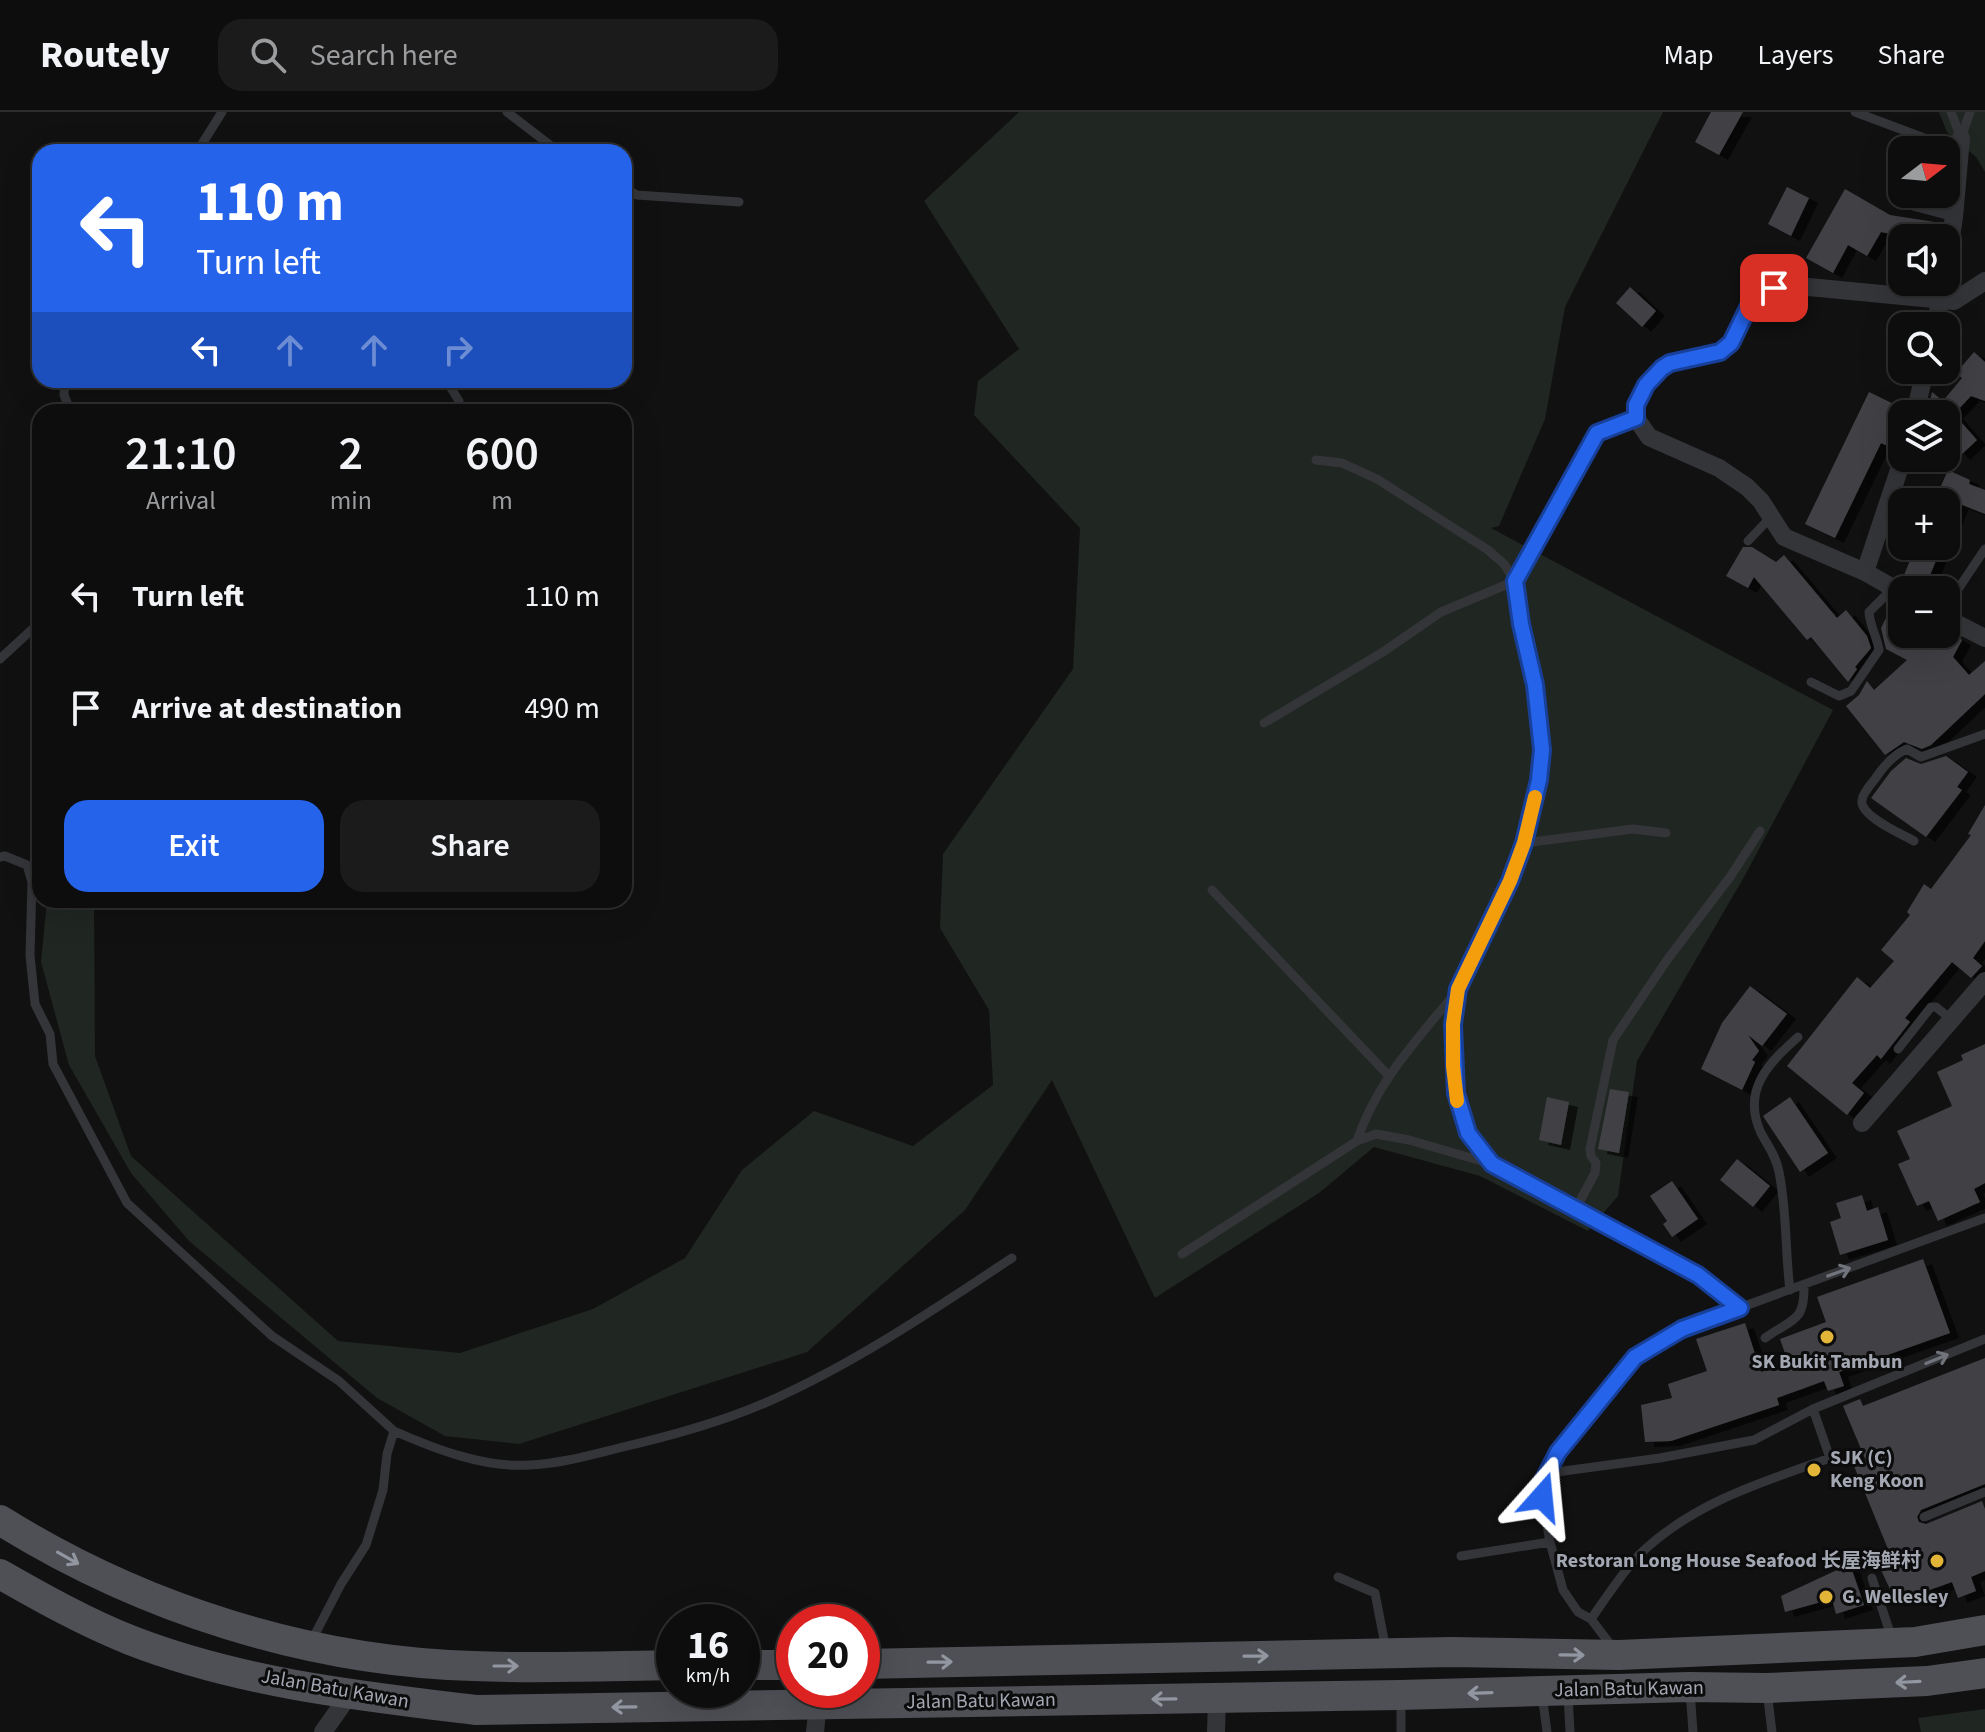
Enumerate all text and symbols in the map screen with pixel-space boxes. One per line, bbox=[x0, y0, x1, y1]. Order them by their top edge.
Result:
search box bbox=[218, 19, 778, 91]
text: Routely bbox=[40, 28, 170, 82]
icon: search bbox=[246, 33, 290, 77]
text: Search here bbox=[310, 34, 458, 77]
text: Map bbox=[1663, 35, 1713, 75]
text: Layers bbox=[1757, 35, 1833, 75]
text: Share bbox=[1877, 35, 1945, 75]
north arrow bbox=[1888, 136, 1960, 208]
map controls bbox=[1888, 136, 1960, 648]
text: 110 m bbox=[196, 163, 344, 242]
icon: left bbox=[64, 176, 168, 280]
button: sound bbox=[1888, 224, 1960, 296]
text: Turn left bbox=[196, 237, 321, 288]
pin bbox=[1740, 254, 1808, 322]
icon: arrive bbox=[1752, 266, 1796, 310]
button: search bbox=[1888, 312, 1960, 384]
icon: left bbox=[184, 328, 228, 372]
icon: ahead bbox=[268, 328, 312, 372]
icon: ahead bbox=[352, 328, 396, 372]
icon: right bbox=[436, 328, 480, 372]
button: layers bbox=[1888, 400, 1960, 472]
text: 21:10 bbox=[125, 420, 237, 488]
text: 2 bbox=[339, 420, 363, 488]
text: 600 bbox=[465, 420, 539, 488]
text: Arrival bbox=[146, 482, 216, 519]
text: min bbox=[330, 482, 372, 519]
text: m bbox=[491, 482, 513, 519]
button: + bbox=[1888, 488, 1960, 560]
icon: left bbox=[64, 574, 108, 618]
text: Turn left bbox=[132, 575, 244, 618]
text: 110 m bbox=[524, 575, 600, 618]
button: − bbox=[1888, 576, 1960, 648]
icon: arrive bbox=[64, 686, 108, 730]
text: Arrive at destination bbox=[132, 687, 402, 730]
text: 490 m bbox=[524, 687, 600, 730]
button: Exit bbox=[64, 800, 324, 892]
button: Share bbox=[340, 800, 600, 892]
one-way arrow bbox=[1826, 1263, 1851, 1278]
marker: SK Bukit Tambun bbox=[1818, 1328, 1836, 1346]
place label: SK Bukit Tambun bbox=[1752, 1348, 1902, 1376]
one-way arrow bbox=[1924, 1351, 1949, 1365]
place label: SJK (C) Keng Koon bbox=[1830, 1444, 1924, 1495]
position arrow bbox=[1500, 1455, 1584, 1539]
marker: SJK (C) Keng Koon bbox=[1805, 1461, 1823, 1479]
place label: Restoran Long House Seafood 长屋海鲜村 bbox=[1556, 1547, 1921, 1575]
one-way arrow bbox=[56, 1550, 80, 1566]
marker: Restoran Long House Seafood 长屋海鲜村 bbox=[1928, 1552, 1946, 1570]
place label: G. Wellesley bbox=[1842, 1583, 1949, 1611]
marker: G. Wellesley bbox=[1817, 1588, 1835, 1606]
speed limit sign: 20 bbox=[776, 1604, 880, 1708]
text: 16 bbox=[687, 1617, 729, 1674]
one-way arrow bbox=[1558, 1647, 1585, 1662]
one-way arrow bbox=[1242, 1648, 1269, 1664]
one-way arrow bbox=[926, 1655, 953, 1670]
one-way arrow bbox=[492, 1658, 519, 1674]
street label: Jalan Batu Kawan bbox=[259, 1662, 411, 1716]
text: km/h bbox=[686, 1662, 730, 1690]
street label: Jalan Batu Kawan bbox=[1554, 1674, 1704, 1704]
one-way arrow bbox=[1895, 1675, 1922, 1690]
one-way arrow bbox=[1467, 1685, 1494, 1700]
street label: Jalan Batu Kawan bbox=[906, 1686, 1056, 1716]
one-way arrow bbox=[1151, 1691, 1178, 1706]
one-way arrow bbox=[611, 1699, 638, 1714]

